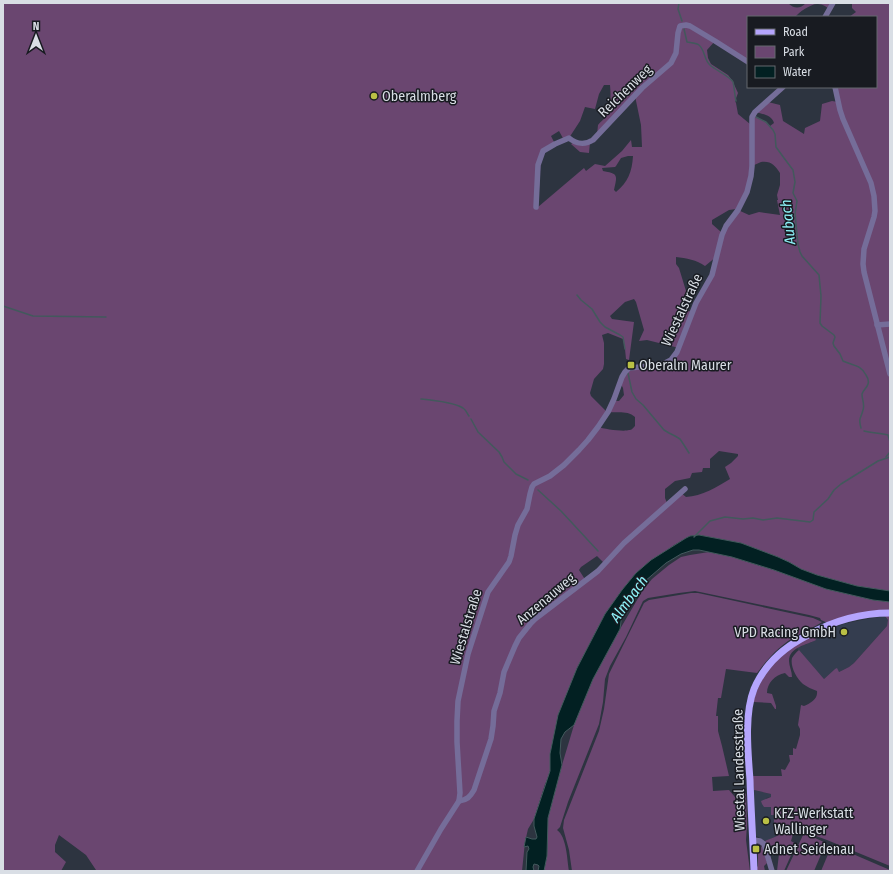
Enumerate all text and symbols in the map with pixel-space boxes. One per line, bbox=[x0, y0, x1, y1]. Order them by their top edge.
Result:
north arrow bbox=[16, 16, 56, 56]
legend bbox=[747, 16, 877, 88]
text: N bbox=[33, 20, 39, 33]
text: Road bbox=[783, 25, 808, 39]
text: Park bbox=[783, 45, 805, 59]
street label: Reichenweg bbox=[595, 61, 656, 121]
text: Water bbox=[783, 65, 812, 79]
place label: Oberalmberg bbox=[382, 88, 457, 105]
marker: Oberalmberg bbox=[369, 91, 379, 101]
water label: Aubach bbox=[777, 198, 799, 247]
street label: Wiestalstraße bbox=[658, 271, 706, 349]
place label: Oberalm Maurer bbox=[639, 357, 732, 374]
marker: Oberalm Maurer bbox=[626, 360, 636, 370]
street label: Anzenauweg bbox=[513, 569, 579, 628]
water label: Almbach bbox=[606, 572, 652, 627]
street label: Wiestalstraße bbox=[446, 587, 486, 667]
place label: VPD Racing GmbH bbox=[734, 624, 836, 641]
marker: VPD Racing GmbH bbox=[839, 627, 849, 637]
street label: Wiestal Landesstraße bbox=[729, 709, 749, 831]
place label: KFZ-Werkstatt Wallinger bbox=[774, 805, 854, 838]
marker: KFZ-Werkstatt Wallinger bbox=[761, 816, 771, 826]
place label: Adnet Seidenau bbox=[764, 841, 854, 858]
marker: Adnet Seidenau bbox=[751, 844, 761, 854]

